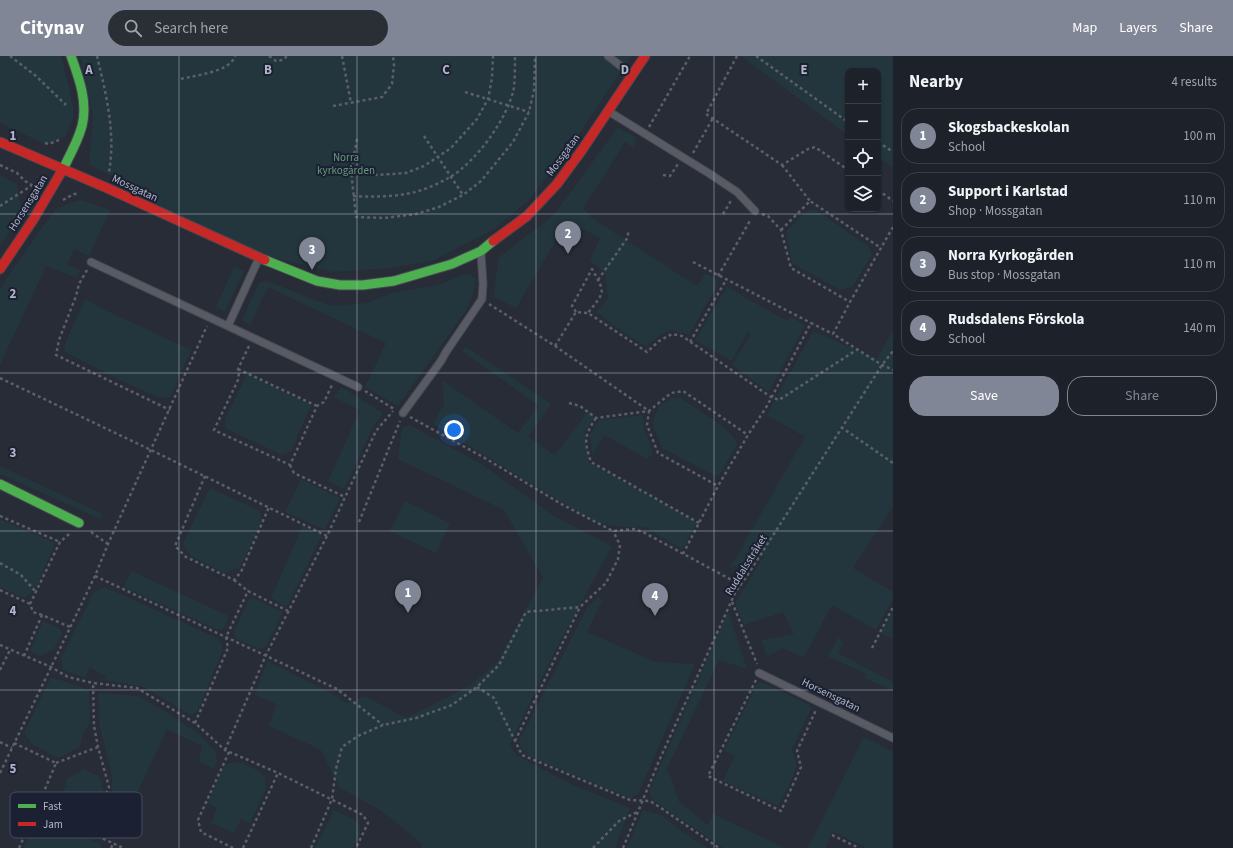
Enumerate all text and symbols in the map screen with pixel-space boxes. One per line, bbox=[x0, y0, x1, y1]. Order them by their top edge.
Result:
search box bbox=[108, 10, 388, 46]
text: Citynav bbox=[20, 15, 84, 42]
icon: search bbox=[122, 17, 144, 39]
text: Search here bbox=[154, 18, 228, 39]
text: Map bbox=[1072, 18, 1097, 38]
text: Layers bbox=[1119, 18, 1157, 38]
text: Share bbox=[1179, 18, 1213, 38]
text: A bbox=[84, 61, 93, 79]
text: B bbox=[264, 61, 272, 79]
text: C bbox=[442, 61, 450, 79]
text: D bbox=[621, 61, 629, 79]
text: E bbox=[800, 61, 808, 79]
map controls bbox=[845, 68, 881, 212]
button: + bbox=[845, 68, 881, 104]
text: Nearby bbox=[909, 70, 963, 94]
text: 4 results bbox=[1172, 73, 1217, 91]
button: − bbox=[845, 104, 881, 140]
text: Skogsbackeskolan bbox=[948, 117, 1070, 138]
text: 1 bbox=[10, 127, 17, 145]
text: 1 bbox=[920, 127, 926, 145]
text: 100 m bbox=[1183, 127, 1216, 145]
street label: Mossgatan bbox=[543, 131, 583, 179]
text: School bbox=[948, 138, 985, 156]
button: locate bbox=[845, 140, 881, 176]
park label: Norra kyrkogården bbox=[317, 150, 375, 178]
street label: Mossgatan bbox=[110, 171, 160, 205]
street label: Horsensgatan bbox=[5, 172, 51, 234]
button: layers bbox=[845, 176, 881, 212]
text: Support i Karlstad bbox=[948, 181, 1068, 202]
text: 2 bbox=[920, 191, 926, 209]
text: 110 m bbox=[1183, 191, 1216, 209]
text: Shop · Mossgatan bbox=[948, 202, 1043, 220]
pin: 2 bbox=[555, 221, 581, 254]
pin: 3 bbox=[299, 237, 325, 270]
text: Norra Kyrkogården bbox=[948, 245, 1074, 266]
text: 3 bbox=[920, 255, 926, 273]
text: 110 m bbox=[1183, 255, 1216, 273]
text: Bus stop · Mossgatan bbox=[948, 266, 1061, 284]
text: 2 bbox=[10, 285, 17, 303]
text: Rudsdalens Förskola bbox=[948, 309, 1084, 330]
text: 4 bbox=[920, 319, 926, 337]
text: 140 m bbox=[1183, 319, 1216, 337]
text: School bbox=[948, 330, 985, 348]
button: Save bbox=[909, 376, 1059, 416]
button: Share bbox=[1067, 376, 1217, 416]
your location bbox=[444, 420, 464, 440]
text: 3 bbox=[10, 444, 17, 462]
street label: Ruddalsstråket bbox=[721, 532, 771, 598]
pin: 1 bbox=[395, 580, 421, 613]
pin: 4 bbox=[642, 583, 668, 616]
text: 4 bbox=[10, 602, 17, 620]
street label: Horsensgatan bbox=[799, 674, 863, 716]
text: 5 bbox=[10, 760, 17, 778]
legend bbox=[10, 792, 142, 838]
text: Fast bbox=[43, 799, 62, 814]
text: Jam bbox=[43, 817, 63, 832]

